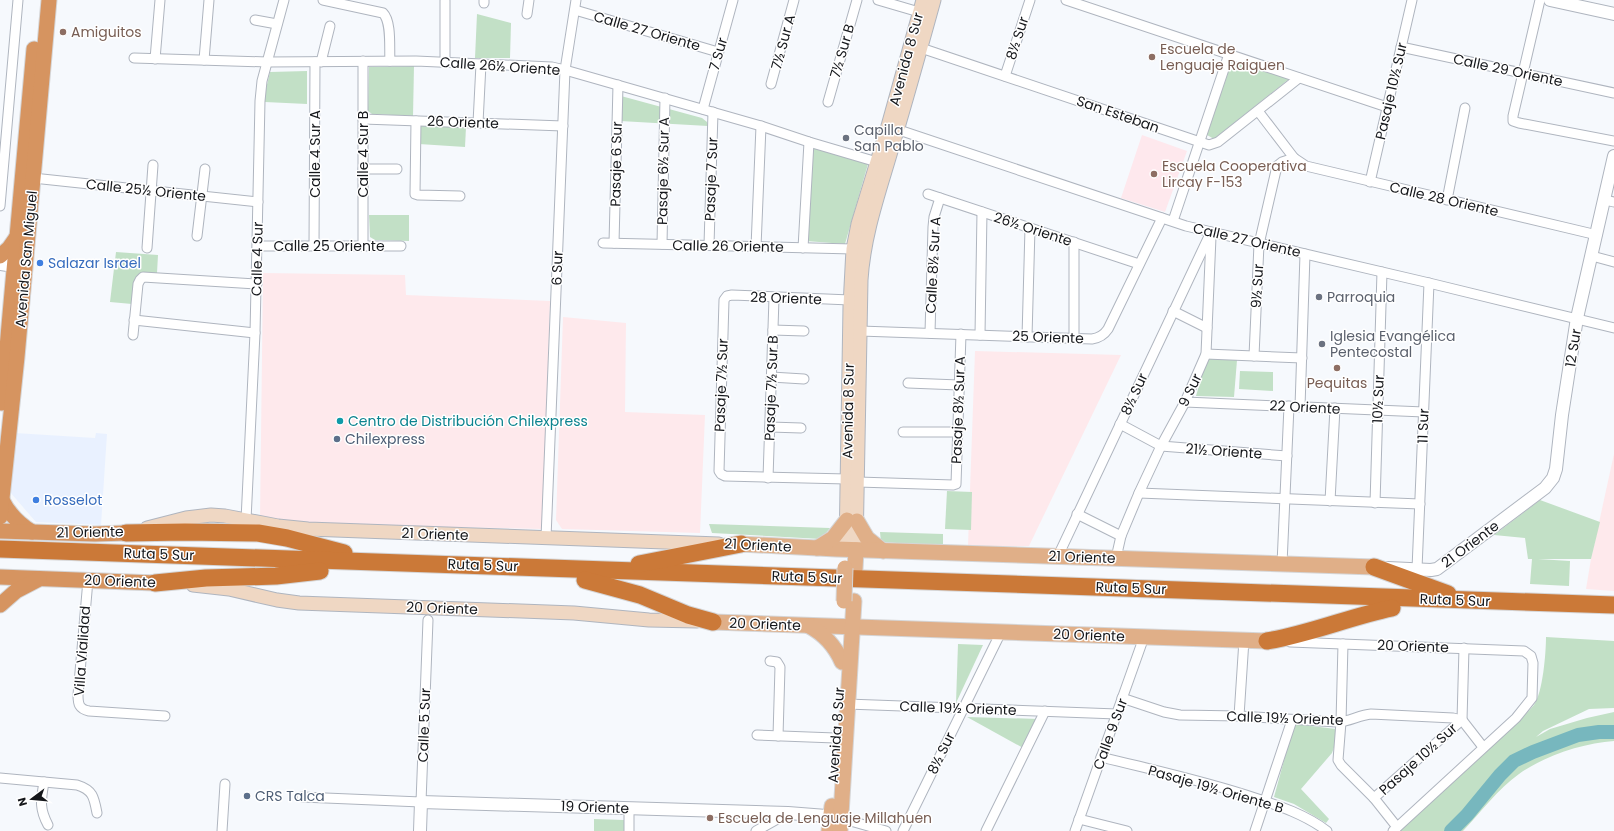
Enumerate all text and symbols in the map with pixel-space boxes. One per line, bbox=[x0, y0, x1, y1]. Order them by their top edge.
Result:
street label: Calle 27 Oriente bbox=[591, 6, 703, 56]
street label: Avenida 8 Sur bbox=[884, 10, 928, 108]
street label: 7½ Sur A bbox=[766, 12, 800, 72]
street label: 8½ Sur bbox=[1001, 14, 1033, 62]
place label: Amiguitos bbox=[71, 22, 142, 42]
street label: 7½ Sur B bbox=[825, 22, 859, 80]
marker: Amiguitos bbox=[58, 27, 68, 37]
street label: 7 Sur bbox=[704, 35, 732, 73]
place label: Escuela de Lenguaje Raiguen bbox=[1160, 39, 1285, 75]
street label: Pasaje 10½ Sur bbox=[1370, 40, 1412, 142]
street label: Calle 29 Oriente bbox=[1451, 49, 1565, 91]
street label: Calle 26½ Oriente bbox=[439, 52, 561, 80]
marker: Escuela de Lenguaje Raiguen bbox=[1147, 52, 1157, 62]
street label: San Esteban bbox=[1074, 90, 1162, 138]
street label: Calle 4 Sur A bbox=[305, 110, 325, 198]
street label: Calle 4 Sur B bbox=[353, 111, 373, 197]
street label: 26 Oriente bbox=[427, 111, 500, 133]
street label: Pasaje 6½ Sur A bbox=[652, 117, 674, 225]
place label: Capilla San Pablo bbox=[854, 120, 924, 156]
street label: Pasaje 6 Sur bbox=[605, 121, 627, 207]
marker: Capilla San Pablo bbox=[841, 133, 851, 143]
street label: Pasaje 7 Sur bbox=[700, 137, 722, 221]
place label: Escuela Cooperativa Lircay F-153 bbox=[1162, 156, 1307, 192]
marker: Escuela Cooperativa Lircay F-153 bbox=[1149, 169, 1159, 179]
street label: Calle 25½ Oriente bbox=[85, 174, 207, 206]
street label: Calle 28 Oriente bbox=[1388, 177, 1501, 221]
street label: Avenida San Miguel bbox=[10, 190, 42, 328]
street label: 26½ Oriente bbox=[991, 207, 1075, 251]
street label: Calle 8½ Sur A bbox=[920, 216, 946, 314]
street label: Calle 27 Oriente bbox=[1191, 218, 1303, 262]
street label: Calle 4 Sur bbox=[246, 222, 268, 296]
street label: Calle 26 Oriente bbox=[672, 235, 784, 257]
street label: Calle 25 Oriente bbox=[273, 236, 385, 256]
street label: 6 Sur bbox=[546, 250, 568, 286]
place label: Salazar Israel bbox=[48, 253, 141, 273]
marker: Salazar Israel bbox=[35, 258, 45, 268]
street label: 9½ Sur bbox=[1246, 263, 1268, 309]
street label: 28 Oriente bbox=[750, 287, 822, 309]
place label: Parroquia bbox=[1327, 287, 1395, 307]
marker: Parroquia bbox=[1314, 292, 1324, 302]
street label: 25 Oriente bbox=[1012, 326, 1084, 348]
place label: Iglesia Evangélica Pentecostal bbox=[1330, 326, 1455, 362]
street label: 12 Sur bbox=[1560, 327, 1586, 369]
street label: Pasaje 7½ Sur B bbox=[759, 335, 783, 441]
street label: Pasaje 7½ Sur bbox=[709, 338, 733, 432]
marker: Iglesia Evangélica Pentecostal bbox=[1317, 339, 1327, 349]
street label: Pasaje 8½ Sur A bbox=[946, 356, 970, 464]
street label: Avenida 8 Sur bbox=[837, 363, 859, 459]
marker: Pequitas bbox=[1332, 363, 1342, 373]
street label: 8½ Sur bbox=[1116, 370, 1152, 418]
street label: 9 Sur bbox=[1173, 370, 1207, 410]
place label: Pequitas bbox=[1307, 373, 1367, 393]
street label: 10½ Sur bbox=[1367, 374, 1389, 424]
street label: 22 Oriente bbox=[1269, 395, 1341, 419]
street label: 11 Sur bbox=[1412, 408, 1434, 444]
place label: Centro de Distribución Chilexpress bbox=[348, 411, 588, 431]
marker: Centro de Distribución Chilexpress bbox=[335, 416, 345, 426]
place label: Chilexpress bbox=[345, 429, 425, 449]
marker: Chilexpress bbox=[332, 434, 342, 444]
street label: 21½ Oriente bbox=[1185, 438, 1263, 464]
place label: Rosselot bbox=[44, 490, 102, 510]
marker: Rosselot bbox=[31, 495, 41, 505]
street label: 21 Oriente bbox=[1437, 516, 1503, 572]
street label: 21 Oriente bbox=[56, 521, 124, 543]
street label: 21 Oriente bbox=[401, 523, 469, 545]
street label: 21 Oriente bbox=[724, 533, 792, 557]
street label: Ruta 5 Sur bbox=[123, 543, 195, 565]
street label: 21 Oriente bbox=[1048, 546, 1116, 568]
street label: Ruta 5 Sur bbox=[447, 554, 519, 576]
street label: Ruta 5 Sur bbox=[771, 566, 843, 588]
street label: 20 Oriente bbox=[84, 570, 156, 592]
street label: Ruta 5 Sur bbox=[1095, 577, 1167, 599]
street label: Ruta 5 Sur bbox=[1419, 589, 1491, 611]
street label: 20 Oriente bbox=[406, 597, 478, 619]
street label: Villa Vialidad bbox=[69, 605, 95, 697]
street label: 20 Oriente bbox=[729, 613, 801, 635]
street label: 20 Oriente bbox=[1053, 624, 1125, 646]
street label: 20 Oriente bbox=[1377, 635, 1449, 657]
street label: Avenida 8 Sur bbox=[823, 686, 849, 784]
street label: Calle 5 Sur bbox=[413, 687, 435, 763]
street label: Calle 19½ Oriente bbox=[899, 696, 1017, 720]
street label: Calle 9 Sur bbox=[1088, 696, 1132, 772]
street label: Calle 19½ Oriente bbox=[1226, 706, 1344, 730]
street label: Pasaje 10½ Sur bbox=[1374, 718, 1462, 800]
street label: 8½ Sur bbox=[922, 729, 960, 777]
street label: Pasaje 19½ Oriente B bbox=[1146, 760, 1286, 818]
north arrow bbox=[12, 779, 52, 819]
place label: CRS Talca bbox=[255, 786, 325, 806]
marker: CRS Talca bbox=[242, 791, 252, 801]
text: N bbox=[14, 796, 31, 808]
street label: 19 Oriente bbox=[561, 796, 630, 818]
place label: Escuela de Lenguaje Millahuen bbox=[718, 808, 932, 828]
marker: Escuela de Lenguaje Millahuen bbox=[705, 813, 715, 823]

